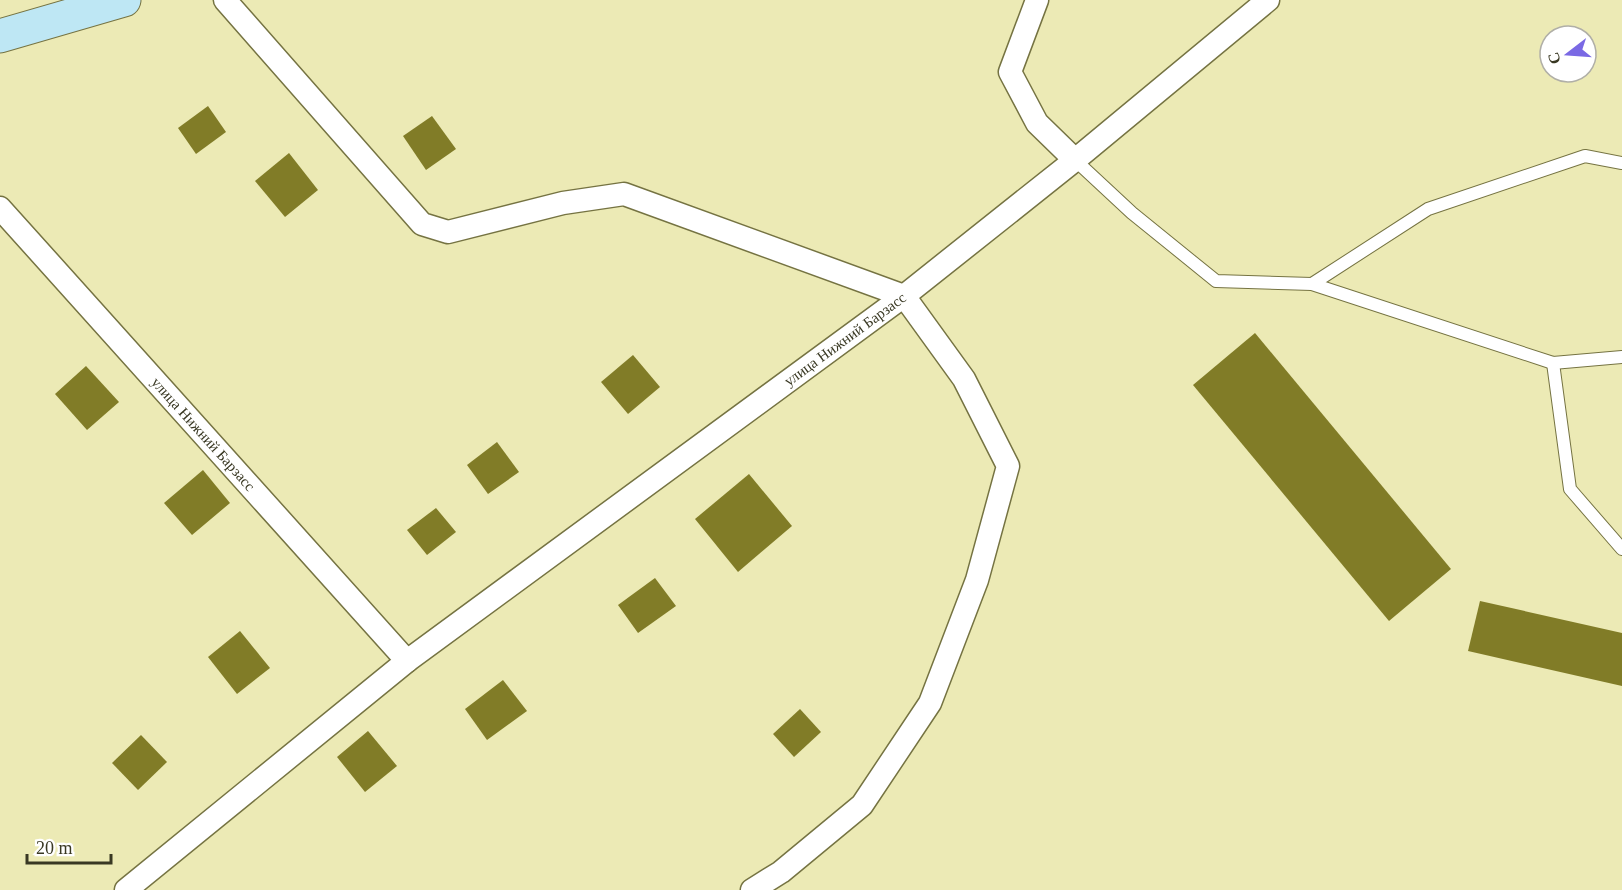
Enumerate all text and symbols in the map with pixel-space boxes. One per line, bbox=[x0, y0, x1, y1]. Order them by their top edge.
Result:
north arrow bbox=[1538, 24, 1598, 84]
text: С bbox=[1544, 50, 1564, 66]
street label: улица Нижний Барзасс bbox=[781, 289, 909, 389]
street label: улица Нижний Барзасс bbox=[148, 374, 258, 494]
scale bar bbox=[27, 827, 111, 865]
text: 20 m bbox=[36, 838, 73, 858]

